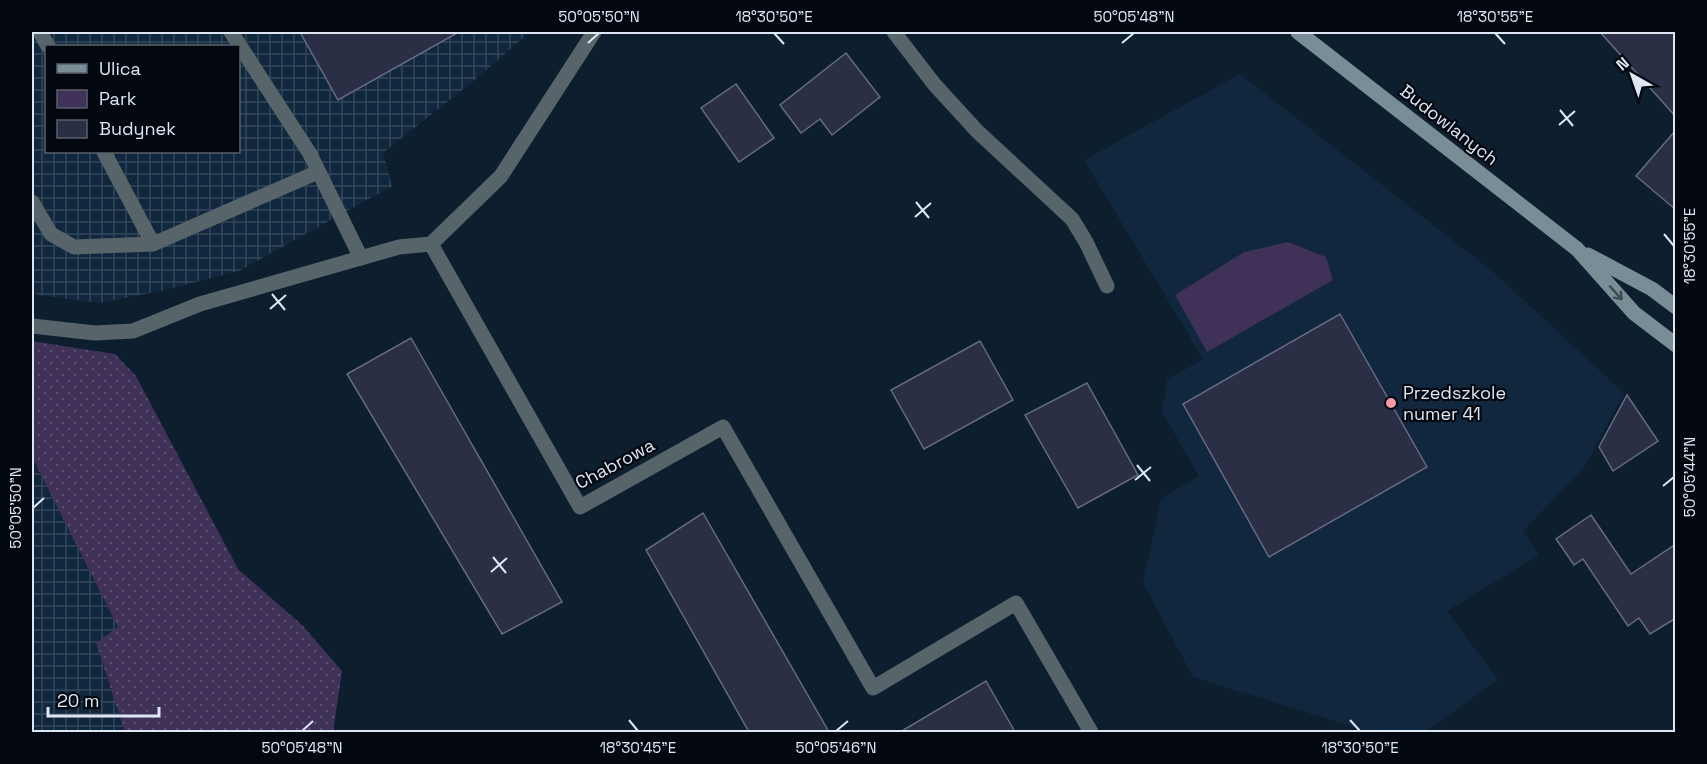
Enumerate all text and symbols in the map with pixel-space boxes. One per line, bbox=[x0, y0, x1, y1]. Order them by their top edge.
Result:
text: 50°05'50"N bbox=[558, 7, 640, 26]
text: 18°30'50"E bbox=[735, 7, 813, 26]
text: 50°05'48"N bbox=[1093, 7, 1175, 26]
text: 18°30'55"E bbox=[1457, 7, 1533, 26]
legend bbox=[45, 45, 240, 153]
north arrow bbox=[1602, 45, 1662, 105]
text: N bbox=[1612, 52, 1634, 75]
text: Ulica bbox=[99, 57, 141, 80]
street label: Budowlanych bbox=[1396, 79, 1503, 170]
text: Park bbox=[99, 87, 137, 110]
text: Budynek bbox=[99, 117, 176, 140]
text: 18°30'55"E bbox=[1680, 208, 1699, 284]
one-way arrow bbox=[1609, 285, 1623, 300]
place label: Przedszkole numer 41 bbox=[1403, 381, 1506, 425]
marker: Przedszkole numer 41 bbox=[1384, 396, 1398, 410]
street label: Chabrowa bbox=[571, 433, 658, 494]
text: 50°05'44"N bbox=[1680, 437, 1699, 517]
text: 50°05'50"N bbox=[6, 467, 25, 549]
scale bar bbox=[48, 680, 159, 718]
text: 20 m bbox=[57, 689, 100, 712]
text: 50°05'48"N bbox=[261, 738, 343, 757]
text: 18°30'45"E bbox=[600, 738, 676, 757]
text: 50°05'46"N bbox=[796, 738, 876, 757]
text: 18°30'50"E bbox=[1321, 738, 1399, 757]

